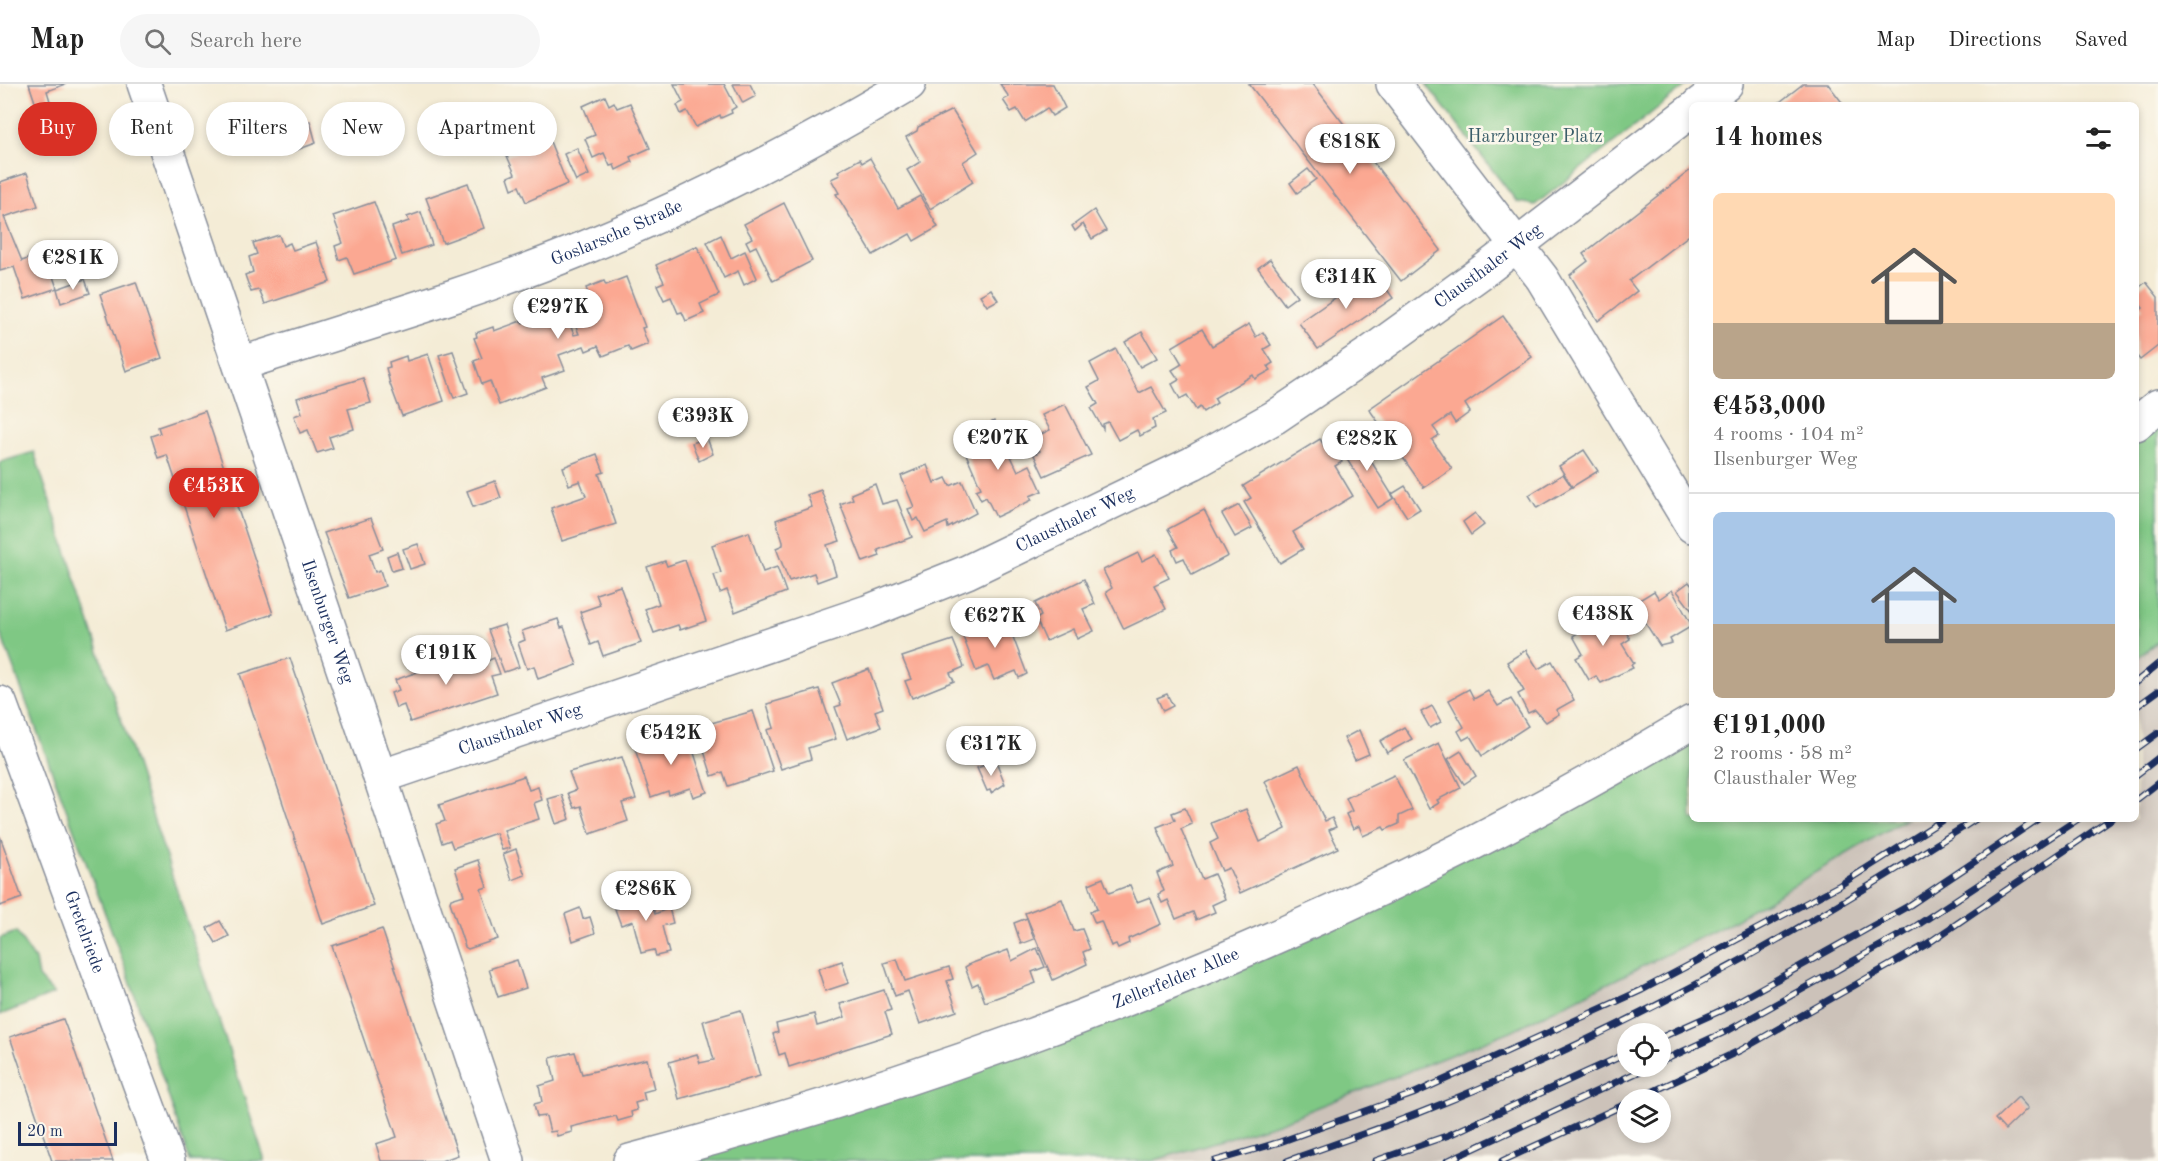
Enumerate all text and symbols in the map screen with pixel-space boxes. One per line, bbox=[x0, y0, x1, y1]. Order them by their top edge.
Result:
search box bbox=[120, 14, 540, 68]
icon: search bbox=[141, 25, 174, 58]
text: Map bbox=[30, 27, 84, 55]
text: Search here bbox=[189, 30, 302, 52]
text: Map bbox=[1876, 30, 1915, 51]
text: Directions bbox=[1948, 30, 2042, 51]
text: Saved bbox=[2075, 30, 2128, 51]
chip: Buy bbox=[18, 102, 97, 156]
chip: Rent bbox=[109, 102, 194, 156]
chip: Filters bbox=[206, 102, 309, 156]
chip: New bbox=[321, 102, 405, 156]
chip: Apartment bbox=[417, 102, 557, 156]
icon: filters bbox=[2082, 122, 2115, 155]
pin: €818K bbox=[1308, 124, 1392, 175]
text: 14 homes bbox=[1713, 125, 1822, 151]
park label: Harzburger Platz bbox=[1467, 128, 1603, 146]
text: €818K bbox=[1319, 133, 1381, 153]
street label: Goslarsche Straße bbox=[548, 197, 685, 269]
street label: Clausthaler Weg bbox=[1431, 220, 1546, 312]
icon: home bbox=[1860, 232, 1968, 340]
pin: €281K bbox=[31, 240, 115, 291]
text: €281K bbox=[42, 249, 104, 269]
pin: €314K bbox=[1304, 259, 1388, 310]
text: €314K bbox=[1315, 268, 1377, 288]
pin: €297K bbox=[516, 289, 600, 340]
text: €297K bbox=[527, 298, 589, 318]
text: €453,000 bbox=[1713, 394, 1826, 420]
pin: €393K bbox=[661, 398, 745, 449]
text: €393K bbox=[672, 407, 734, 427]
pin: €207K bbox=[956, 420, 1040, 471]
pin: €282K bbox=[1325, 421, 1409, 472]
text: 4 rooms · 104 m² bbox=[1713, 425, 1863, 445]
text: €207K bbox=[967, 429, 1029, 449]
text: €282K bbox=[1336, 430, 1398, 450]
text: Ilsenburger Weg bbox=[1713, 450, 1857, 470]
pin: €453K bbox=[172, 468, 256, 519]
text: €453K bbox=[183, 477, 245, 497]
street label: Clausthaler Weg bbox=[1013, 483, 1138, 556]
icon: home bbox=[1860, 551, 1968, 659]
street label: Ilsenburger Weg bbox=[298, 557, 357, 686]
pin: €438K bbox=[1561, 596, 1645, 647]
pin: €627K bbox=[953, 598, 1037, 649]
text: €438K bbox=[1572, 605, 1634, 625]
text: €627K bbox=[964, 607, 1026, 627]
pin: €191K bbox=[404, 635, 488, 686]
text: €191K bbox=[415, 644, 477, 664]
street label: Clausthaler Weg bbox=[456, 700, 585, 759]
text: €191,000 bbox=[1713, 713, 1826, 739]
pin: €542K bbox=[629, 715, 713, 766]
text: €542K bbox=[640, 724, 702, 744]
pin: €317K bbox=[949, 726, 1033, 777]
text: €317K bbox=[960, 735, 1022, 755]
text: 2 rooms · 58 m² bbox=[1713, 744, 1852, 764]
text: Clausthaler Weg bbox=[1713, 769, 1857, 789]
pin: €286K bbox=[604, 871, 688, 922]
text: €286K bbox=[615, 880, 677, 900]
street label: Gretelriede bbox=[61, 888, 107, 976]
street label: Zellerfelder Allee bbox=[1110, 945, 1242, 1012]
map controls bbox=[1617, 1023, 1671, 1143]
button: locate bbox=[1617, 1023, 1671, 1077]
button: layers bbox=[1617, 1089, 1671, 1143]
scale bar bbox=[18, 1119, 117, 1146]
text: 20 m bbox=[27, 1124, 63, 1140]

